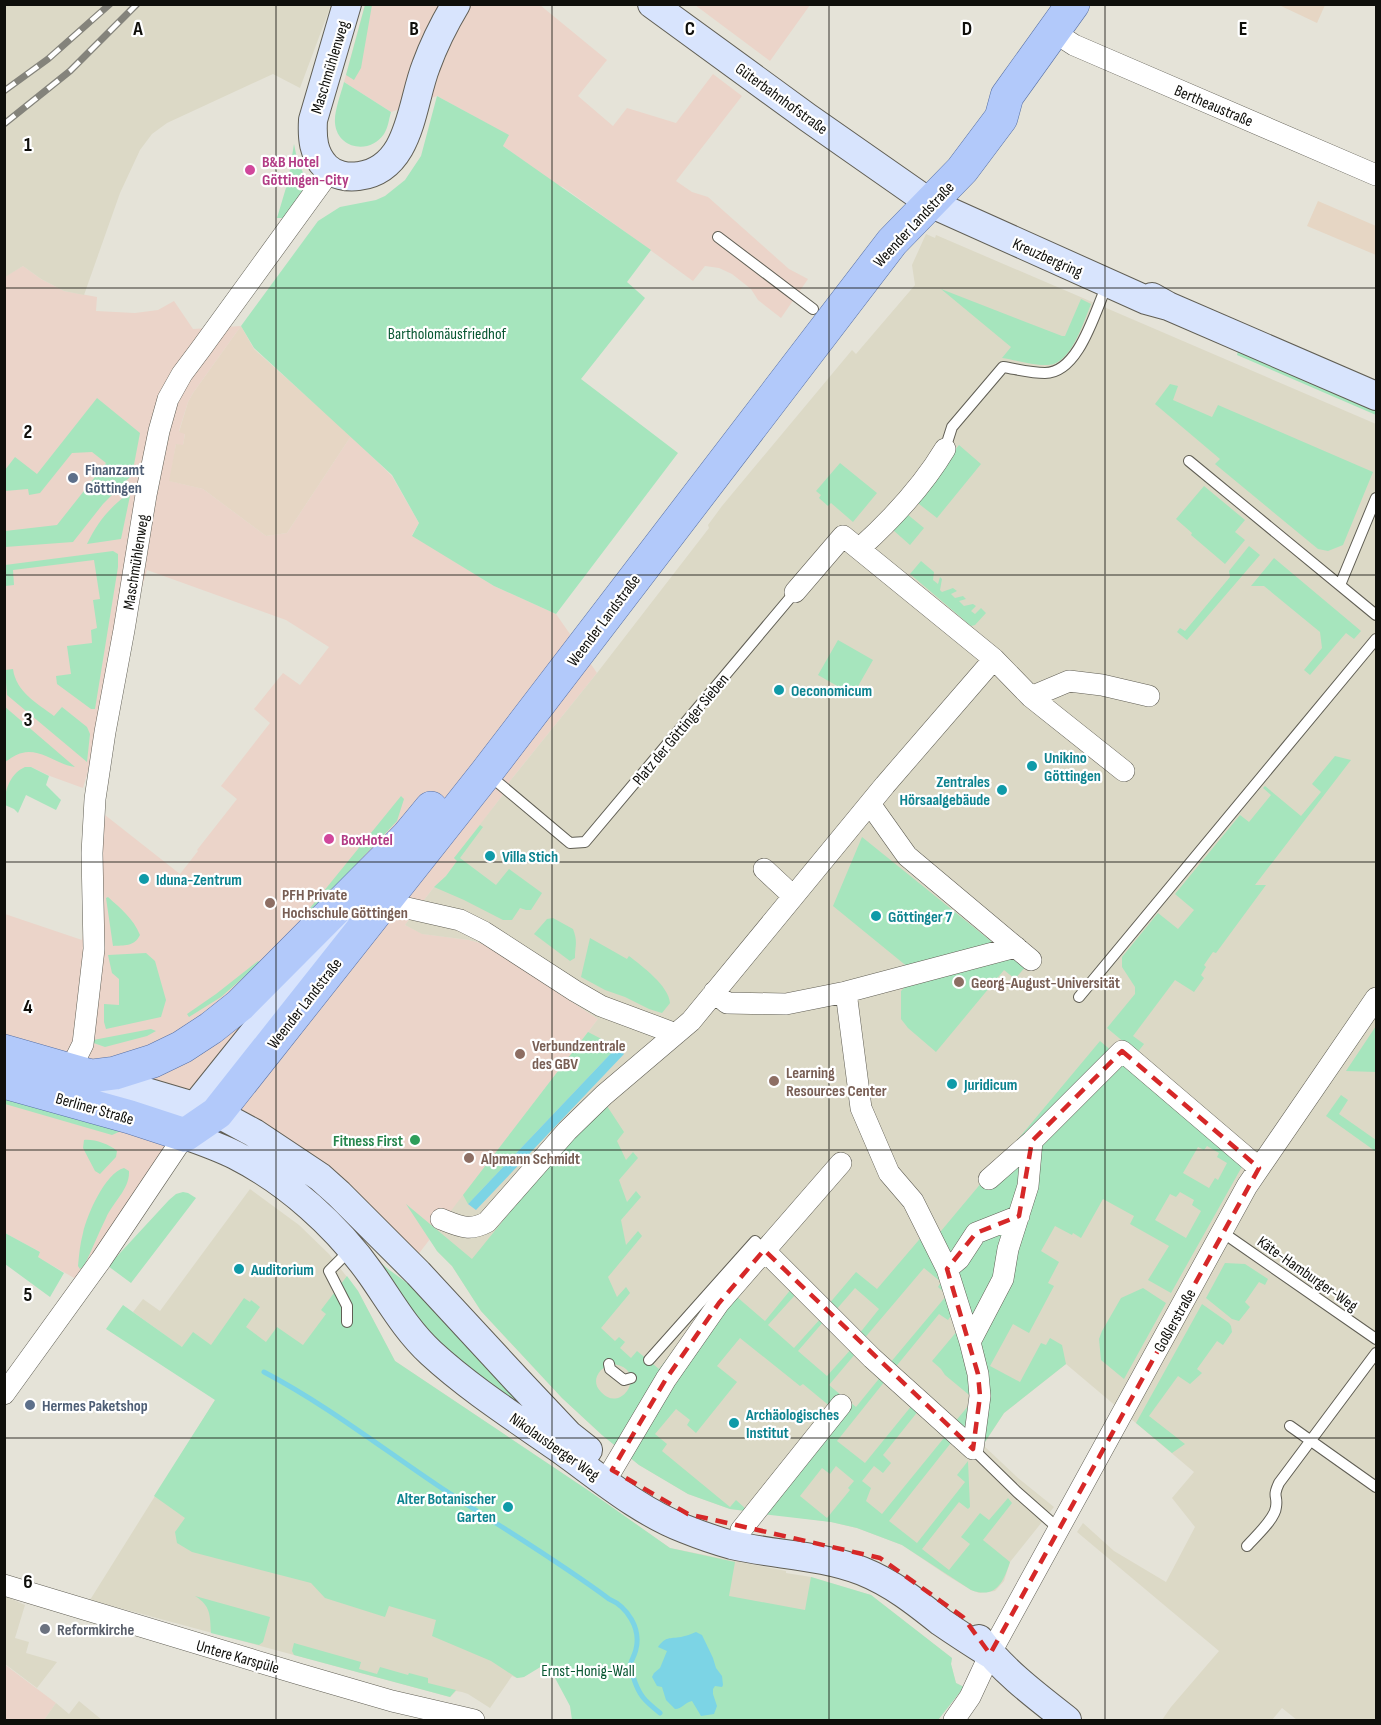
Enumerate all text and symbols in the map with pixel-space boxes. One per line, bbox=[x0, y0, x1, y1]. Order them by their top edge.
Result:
text: A bbox=[132, 17, 143, 41]
text: B bbox=[409, 17, 419, 41]
text: C bbox=[685, 17, 695, 41]
text: D bbox=[962, 17, 972, 41]
text: E bbox=[1239, 17, 1247, 41]
street label: Maschmühlenweg bbox=[307, 19, 354, 116]
street label: Güterbahnhofstraße bbox=[731, 59, 831, 139]
street label: Bertheaustraße bbox=[1171, 81, 1256, 131]
text: 1 bbox=[24, 133, 32, 157]
place label: B&B Hotel Göttingen-City bbox=[262, 153, 349, 190]
marker: B&B Hotel Göttingen-City bbox=[243, 163, 257, 177]
street label: Weender Landstraße bbox=[870, 178, 959, 272]
street label: Kreuzbergring bbox=[1009, 234, 1085, 282]
park label: Bartholomäusfriedhof bbox=[388, 325, 507, 344]
text: 2 bbox=[24, 420, 32, 444]
place label: Finanzamt Göttingen bbox=[85, 461, 144, 498]
marker: Finanzamt Göttingen bbox=[66, 471, 80, 485]
street label: Maschmühlenweg bbox=[120, 513, 153, 611]
street label: Weender Landstraße bbox=[564, 571, 645, 671]
street label: Platz der Göttinger Sieben bbox=[629, 670, 733, 790]
place label: Oeconomicum bbox=[791, 682, 872, 701]
marker: Oeconomicum bbox=[772, 683, 786, 697]
text: 3 bbox=[24, 708, 33, 732]
place label: Unikino Göttingen bbox=[1044, 749, 1101, 786]
marker: Unikino Göttingen bbox=[1025, 759, 1039, 773]
place label: Zentrales Hörsaalgebäude bbox=[899, 773, 990, 810]
marker: Zentrales Hörsaalgebäude bbox=[995, 783, 1009, 797]
place label: BoxHotel bbox=[341, 831, 393, 850]
marker: BoxHotel bbox=[322, 832, 336, 846]
place label: Villa Stich bbox=[502, 848, 558, 867]
marker: Villa Stich bbox=[483, 849, 497, 863]
place label: Iduna-Zentrum bbox=[156, 871, 242, 890]
marker: Iduna-Zentrum bbox=[137, 872, 151, 886]
place label: PFH Private Hochschule Göttingen bbox=[282, 886, 408, 923]
marker: PFH Private Hochschule Göttingen bbox=[263, 896, 277, 910]
place label: Göttinger 7 bbox=[888, 908, 952, 927]
marker: Göttinger 7 bbox=[869, 909, 883, 923]
street label: Weender Landstraße bbox=[264, 955, 347, 1053]
place label: Georg-August-Universität bbox=[971, 974, 1120, 993]
marker: Georg-August-Universität bbox=[952, 975, 966, 989]
text: 4 bbox=[23, 995, 33, 1019]
place label: Verbundzentrale des GBV bbox=[532, 1037, 626, 1074]
marker: Verbundzentrale des GBV bbox=[513, 1047, 527, 1061]
place label: Learning Resources Center bbox=[786, 1064, 887, 1101]
marker: Learning Resources Center bbox=[767, 1074, 781, 1088]
place label: Juridicum bbox=[963, 1076, 1017, 1095]
marker: Juridicum bbox=[945, 1077, 959, 1091]
street label: Berliner Straße bbox=[53, 1089, 136, 1130]
place label: Fitness First bbox=[333, 1132, 403, 1151]
marker: Fitness First bbox=[408, 1133, 422, 1147]
place label: Alpmann Schmidt bbox=[480, 1150, 580, 1169]
marker: Alpmann Schmidt bbox=[462, 1151, 476, 1165]
street label: Käte-Hamburger-Weg bbox=[1253, 1233, 1361, 1316]
place label: Auditorium bbox=[250, 1261, 314, 1280]
marker: Auditorium bbox=[232, 1262, 246, 1276]
text: 5 bbox=[24, 1283, 33, 1307]
street label: Goßlerstraße bbox=[1150, 1286, 1200, 1356]
place label: Hermes Paketshop bbox=[42, 1397, 148, 1416]
marker: Hermes Paketshop bbox=[23, 1398, 37, 1412]
place label: Archäologisches Institut bbox=[745, 1406, 839, 1443]
street label: Nikolausberger Weg bbox=[506, 1409, 603, 1485]
marker: Archäologisches Institut bbox=[727, 1416, 741, 1430]
place label: Alter Botanischer Garten bbox=[396, 1490, 496, 1527]
marker: Alter Botanischer Garten bbox=[501, 1500, 515, 1514]
text: 6 bbox=[23, 1570, 33, 1594]
place label: Reformkirche bbox=[57, 1621, 134, 1640]
marker: Reformkirche bbox=[38, 1622, 52, 1636]
street label: Untere Karspüle bbox=[194, 1637, 281, 1678]
park label: Ernst-Honig-Wall bbox=[541, 1662, 635, 1681]

